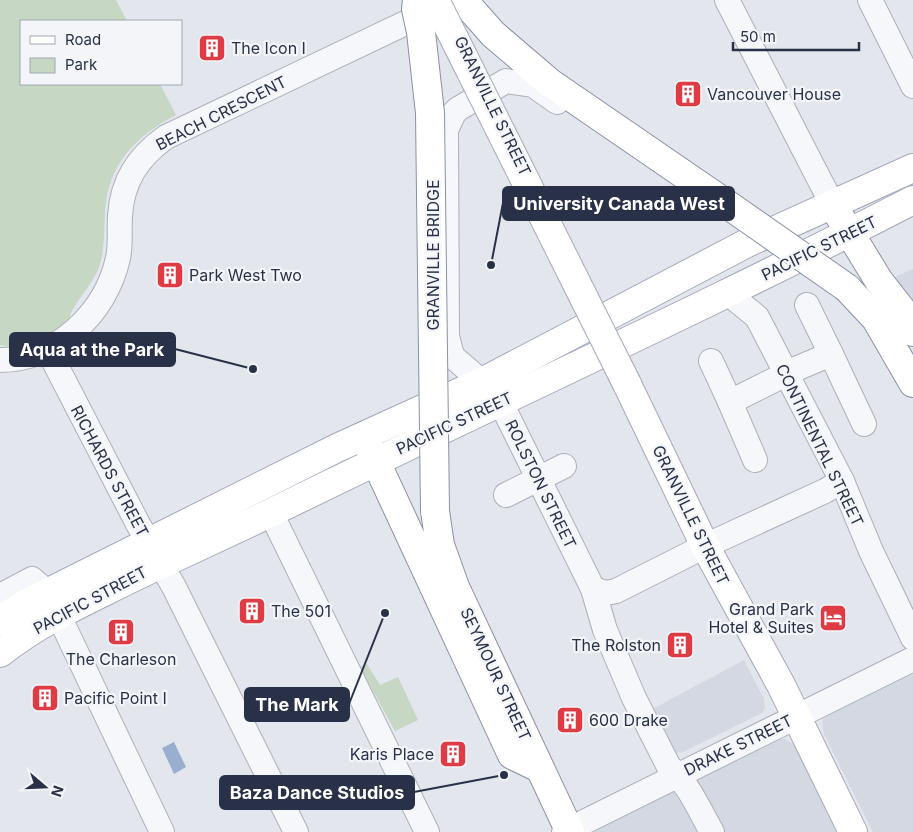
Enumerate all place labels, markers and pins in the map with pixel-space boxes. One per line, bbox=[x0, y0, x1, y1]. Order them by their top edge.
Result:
building icon: The Icon I bbox=[197, 33, 227, 63]
place label: The Icon I bbox=[231, 38, 306, 58]
building icon: Vancouver House bbox=[673, 79, 703, 109]
place label: Vancouver House bbox=[707, 84, 841, 104]
callout: University Canada West bbox=[503, 187, 734, 220]
building icon: Park West Two bbox=[155, 260, 185, 290]
place label: Park West Two bbox=[189, 265, 302, 285]
callout: Aqua at the Park bbox=[10, 333, 175, 366]
building icon: The 501 bbox=[237, 596, 267, 626]
place label: Grand Park Hotel & Suites bbox=[708, 599, 814, 637]
place label: The 501 bbox=[271, 601, 331, 621]
hotel icon: Grand Park Hotel & Suites bbox=[818, 603, 848, 633]
building icon: The Charleson bbox=[106, 617, 136, 647]
building icon: The Rolston bbox=[665, 630, 695, 660]
place label: The Rolston bbox=[571, 635, 661, 655]
place label: The Charleson bbox=[66, 649, 176, 669]
building icon: Pacific Point I bbox=[30, 683, 60, 713]
place label: Pacific Point I bbox=[64, 688, 167, 708]
callout: The Mark bbox=[245, 688, 349, 721]
building icon: 600 Drake bbox=[555, 705, 585, 735]
place label: 600 Drake bbox=[589, 710, 668, 730]
building icon: Karis Place bbox=[438, 739, 468, 769]
place label: Karis Place bbox=[350, 744, 434, 764]
callout: Baza Dance Studios bbox=[220, 776, 414, 809]

